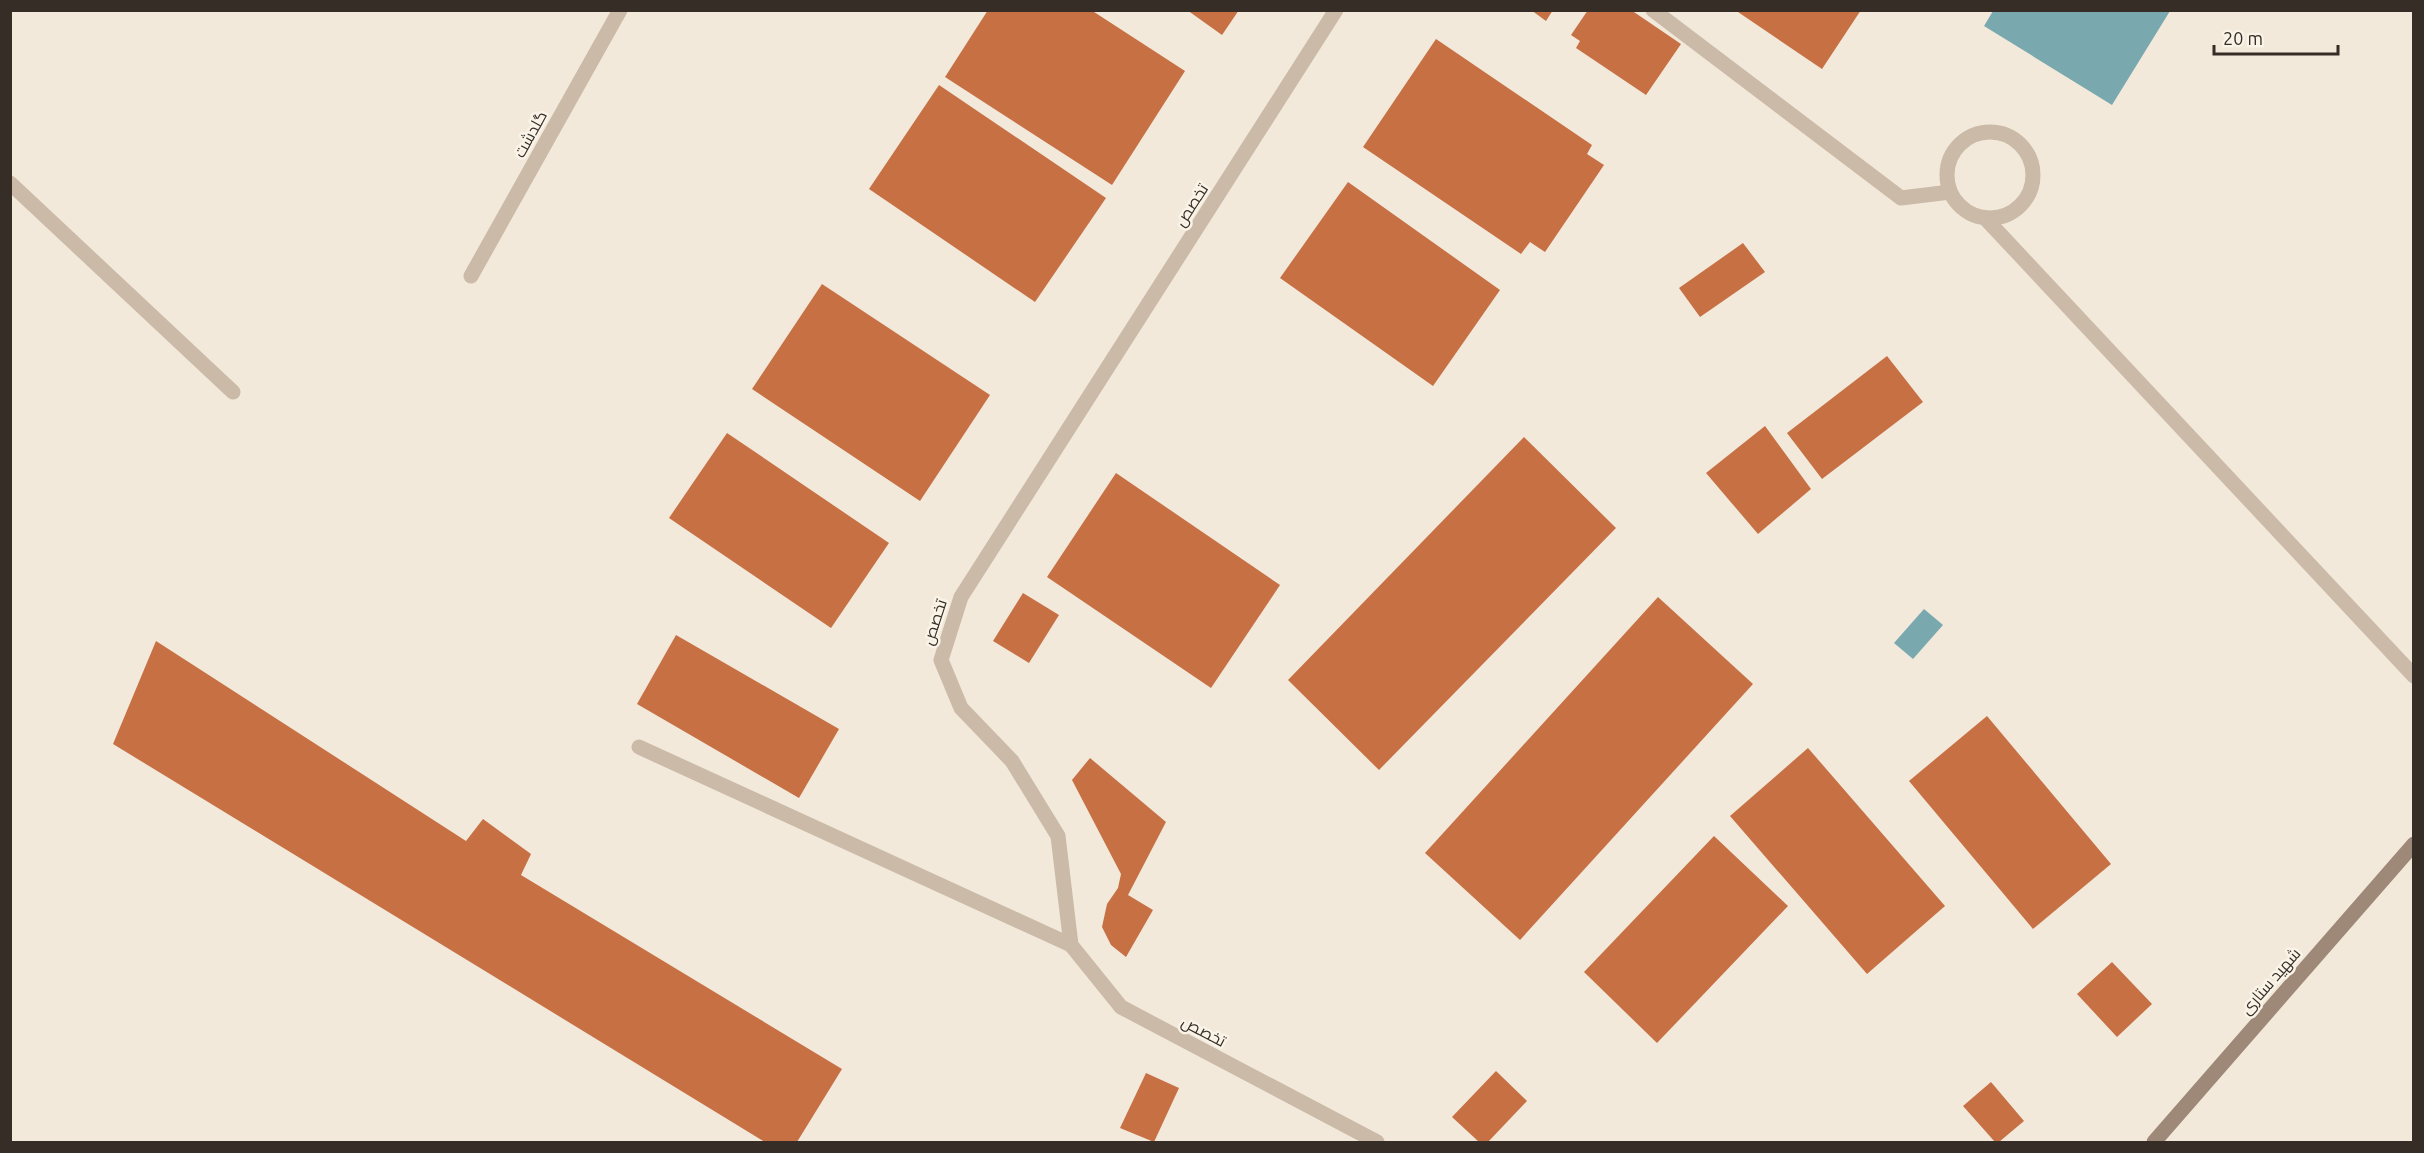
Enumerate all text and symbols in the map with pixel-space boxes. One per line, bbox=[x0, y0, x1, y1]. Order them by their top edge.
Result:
scale bar bbox=[2214, 18, 2338, 56]
text: 20 m bbox=[2223, 28, 2263, 48]
street label: گلدشت bbox=[510, 108, 550, 160]
street label: تخصص bbox=[1171, 180, 1213, 231]
street label: تخصص bbox=[918, 596, 952, 648]
street label: شهید ستاری bbox=[2236, 944, 2305, 1019]
street label: تخصص bbox=[1178, 1012, 1230, 1052]

